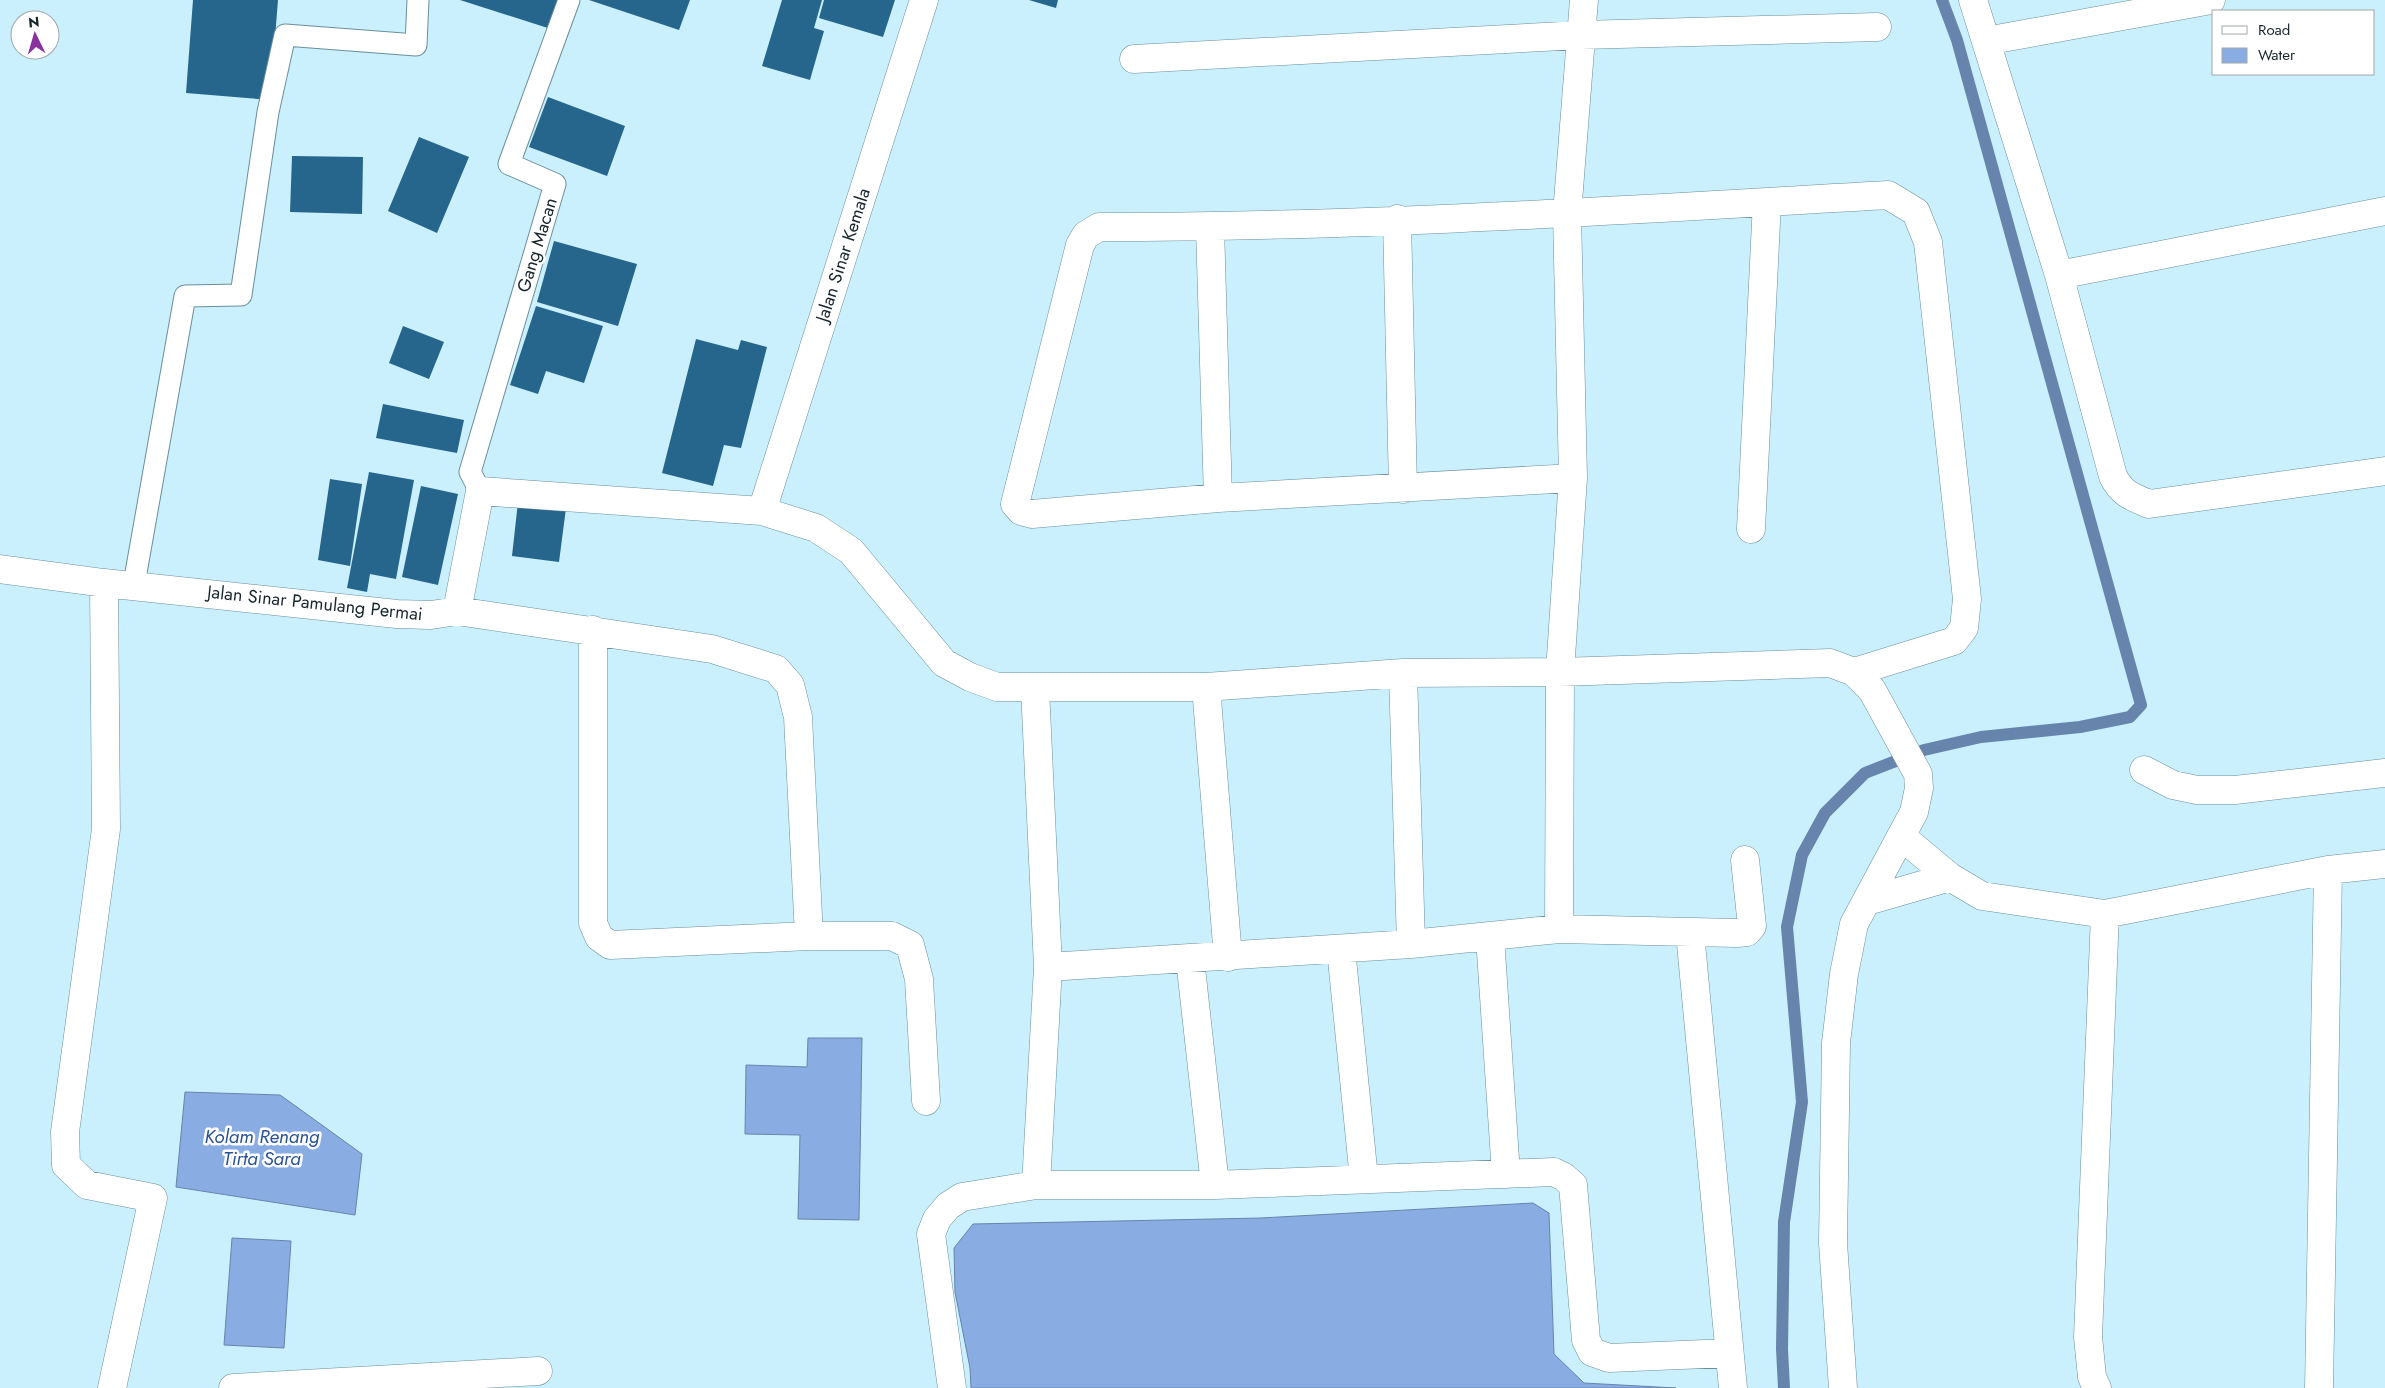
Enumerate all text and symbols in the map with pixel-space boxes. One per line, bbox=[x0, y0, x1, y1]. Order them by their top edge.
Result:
north arrow bbox=[10, 10, 60, 60]
legend bbox=[2212, 10, 2375, 75]
text: N bbox=[27, 12, 40, 32]
text: Road bbox=[2258, 19, 2290, 41]
text: Water bbox=[2258, 44, 2296, 66]
street label: Jalan Sinar Kemala bbox=[809, 185, 877, 327]
street label: Gang Macan bbox=[510, 194, 564, 296]
street label: Jalan Sinar Pamulang Permai bbox=[204, 579, 424, 627]
water label: Kolam Renang Tirta Sara bbox=[205, 1123, 320, 1172]

